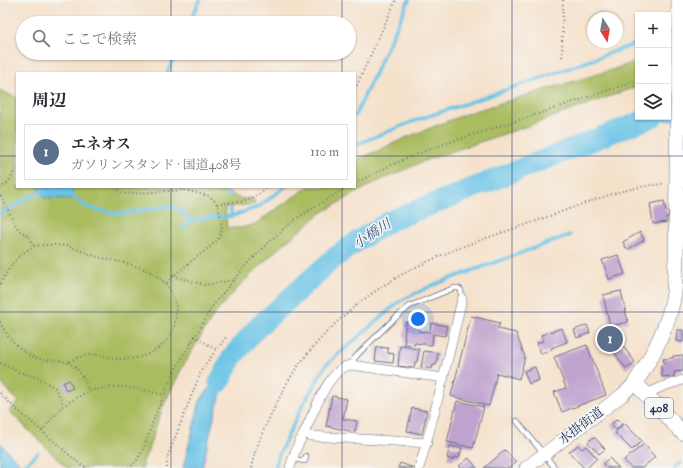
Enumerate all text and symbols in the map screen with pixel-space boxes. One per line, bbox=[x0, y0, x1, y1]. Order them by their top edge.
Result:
north arrow bbox=[587, 12, 623, 48]
map controls bbox=[635, 12, 671, 120]
button: + bbox=[635, 12, 671, 48]
search box bbox=[16, 16, 356, 60]
icon: search bbox=[30, 27, 52, 49]
text: ここで検索 bbox=[62, 30, 137, 49]
button: − bbox=[635, 48, 671, 84]
button: layers bbox=[635, 84, 671, 120]
text: 周辺 bbox=[32, 90, 66, 111]
text: エネオス bbox=[71, 135, 131, 154]
text: 1 bbox=[44, 144, 48, 160]
text: 110 m bbox=[310, 144, 339, 160]
text: ガソリンスタンド · 国道408号 bbox=[71, 157, 241, 173]
water label: 小橋川 bbox=[350, 214, 396, 253]
your location bbox=[408, 309, 428, 329]
pin: 1 bbox=[597, 324, 623, 354]
road number: 408 bbox=[645, 398, 673, 418]
street label: 水掛街道 bbox=[555, 404, 607, 448]

